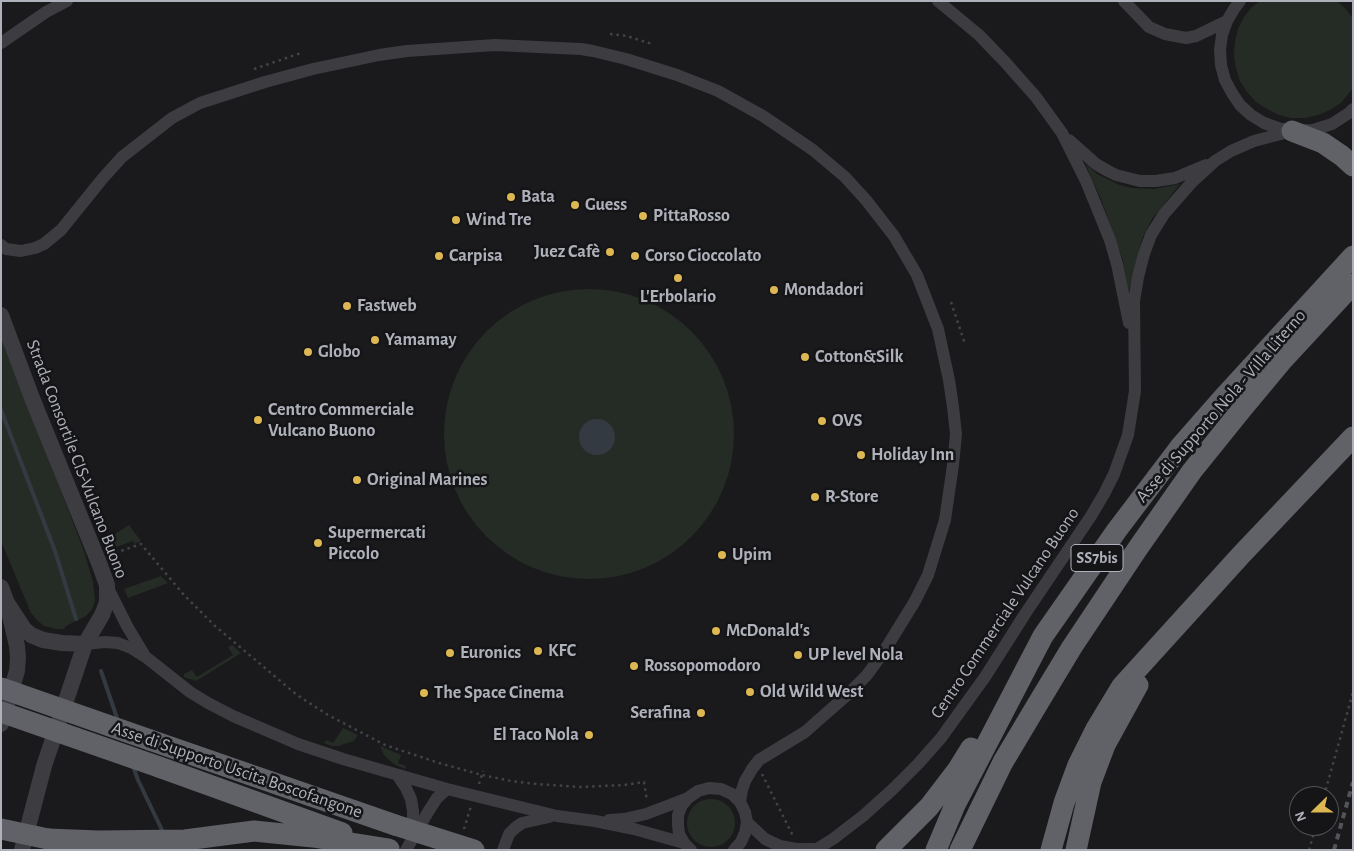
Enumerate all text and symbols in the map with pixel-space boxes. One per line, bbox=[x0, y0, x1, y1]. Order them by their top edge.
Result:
place label: Bata bbox=[521, 186, 555, 208]
marker: Bata bbox=[505, 191, 517, 203]
place label: Guess bbox=[585, 194, 627, 216]
marker: Guess bbox=[569, 199, 581, 211]
place label: PittaRosso bbox=[653, 205, 730, 227]
place label: Wind Tre bbox=[466, 209, 531, 231]
marker: PittaRosso bbox=[637, 210, 649, 222]
marker: Wind Tre bbox=[450, 214, 462, 226]
place label: Juez Cafè bbox=[534, 241, 600, 263]
place label: Carpisa bbox=[449, 245, 503, 267]
place label: Corso Cioccolato bbox=[645, 245, 761, 267]
marker: Juez Cafè bbox=[604, 246, 616, 258]
marker: Carpisa bbox=[433, 250, 445, 262]
marker: Corso Cioccolato bbox=[629, 250, 641, 262]
marker: L'Erbolario bbox=[672, 272, 684, 284]
place label: Mondadori bbox=[784, 279, 864, 301]
marker: Mondadori bbox=[768, 284, 780, 296]
place label: L'Erbolario bbox=[640, 286, 716, 308]
place label: Fastweb bbox=[357, 295, 417, 317]
marker: Fastweb bbox=[341, 300, 353, 312]
street label: Asse di Supporto Nola - Villa Literno bbox=[1131, 305, 1311, 507]
place label: Yamamay bbox=[385, 329, 457, 351]
marker: Yamamay bbox=[369, 334, 381, 346]
street label: Strada Consortile CIS-Vulcano Buono bbox=[21, 337, 133, 581]
place label: Globo bbox=[318, 341, 361, 363]
marker: Globo bbox=[302, 346, 314, 358]
place label: Cotton&Silk bbox=[815, 346, 903, 368]
marker: Cotton&Silk bbox=[799, 351, 811, 363]
place label: Centro Commerciale Vulcano Buono bbox=[268, 399, 414, 442]
place label: OVS bbox=[832, 410, 862, 432]
marker: Centro Commerciale Vulcano Buono bbox=[252, 414, 264, 426]
marker: OVS bbox=[816, 415, 828, 427]
place label: Holiday Inn bbox=[871, 444, 954, 466]
marker: Holiday Inn bbox=[855, 449, 867, 461]
place label: Original Marines bbox=[367, 469, 487, 491]
marker: Original Marines bbox=[351, 474, 363, 486]
place label: R-Store bbox=[825, 486, 879, 508]
marker: R-Store bbox=[809, 491, 821, 503]
street label: Centro Commerciale Vulcano Buono bbox=[926, 503, 1084, 723]
place label: Supermercati Piccolo bbox=[328, 522, 426, 564]
marker: Supermercati Piccolo bbox=[312, 537, 324, 549]
place label: Upim bbox=[732, 544, 772, 566]
road number: SS7bis bbox=[1071, 544, 1123, 572]
marker: Upim bbox=[716, 549, 728, 561]
place label: McDonald's bbox=[726, 620, 810, 642]
marker: McDonald's bbox=[710, 625, 722, 637]
place label: KFC bbox=[548, 640, 576, 662]
place label: Euronics bbox=[460, 642, 521, 664]
place label: UP level Nola bbox=[808, 644, 903, 666]
marker: KFC bbox=[532, 645, 544, 657]
marker: Euronics bbox=[444, 647, 456, 659]
marker: UP level Nola bbox=[792, 649, 804, 661]
place label: Rossopomodoro bbox=[644, 655, 761, 677]
marker: Rossopomodoro bbox=[628, 660, 640, 672]
place label: Old Wild West bbox=[760, 681, 863, 703]
place label: The Space Cinema bbox=[434, 682, 564, 704]
marker: Old Wild West bbox=[744, 686, 756, 698]
marker: The Space Cinema bbox=[418, 687, 430, 699]
place label: Serafina bbox=[630, 702, 691, 724]
marker: Serafina bbox=[695, 707, 707, 719]
street label: Asse di Supporto Uscita Boscofangone bbox=[109, 717, 365, 823]
place label: El Taco Nola bbox=[493, 724, 579, 746]
marker: El Taco Nola bbox=[583, 729, 595, 741]
north arrow bbox=[1289, 786, 1339, 836]
text: N bbox=[1293, 809, 1309, 823]

